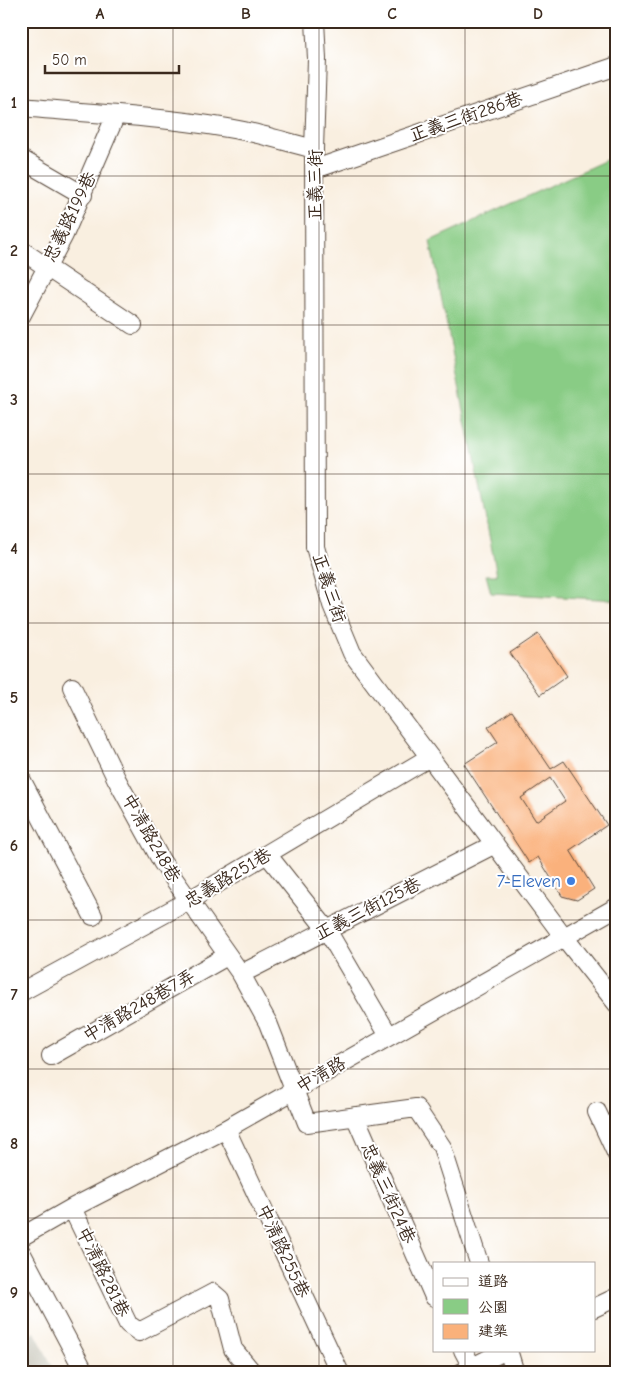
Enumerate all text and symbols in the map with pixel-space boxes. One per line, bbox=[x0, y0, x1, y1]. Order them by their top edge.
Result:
text: A bbox=[96, 5, 105, 23]
text: B bbox=[241, 5, 251, 23]
text: C bbox=[387, 5, 397, 23]
text: D bbox=[533, 5, 543, 23]
scale bar bbox=[45, 42, 179, 74]
text: 50 m bbox=[52, 51, 87, 69]
street label: 正義三街286巷 bbox=[407, 88, 525, 146]
text: 1 bbox=[11, 94, 17, 112]
street label: 正義三街 bbox=[305, 149, 326, 221]
street label: 忠義路199巷 bbox=[39, 168, 101, 266]
text: 2 bbox=[10, 242, 18, 260]
text: 3 bbox=[10, 391, 18, 409]
text: 4 bbox=[10, 540, 18, 558]
street label: 正義三街 bbox=[308, 551, 350, 625]
text: 5 bbox=[10, 689, 18, 707]
street label: 中清路248巷 bbox=[117, 790, 185, 886]
text: 6 bbox=[10, 837, 18, 855]
street label: 忠義路251巷 bbox=[180, 844, 276, 912]
place label: 7-Eleven bbox=[497, 871, 561, 892]
street label: 正義三街125巷 bbox=[311, 873, 425, 945]
marker: 7-Eleven bbox=[565, 875, 577, 887]
street label: 中清路248巷7弄 bbox=[79, 965, 199, 1047]
text: 7 bbox=[10, 986, 18, 1004]
street label: 中清路 bbox=[292, 1052, 350, 1098]
text: 8 bbox=[10, 1135, 18, 1153]
street label: 忠義三街24巷 bbox=[356, 1139, 420, 1247]
street label: 中清路255巷 bbox=[252, 1201, 314, 1301]
street label: 中清路281巷 bbox=[72, 1223, 134, 1321]
legend bbox=[433, 1262, 596, 1352]
text: 道路 bbox=[478, 1272, 508, 1290]
text: 9 bbox=[10, 1284, 18, 1302]
text: 公園 bbox=[478, 1298, 508, 1316]
text: 建築 bbox=[478, 1322, 508, 1340]

